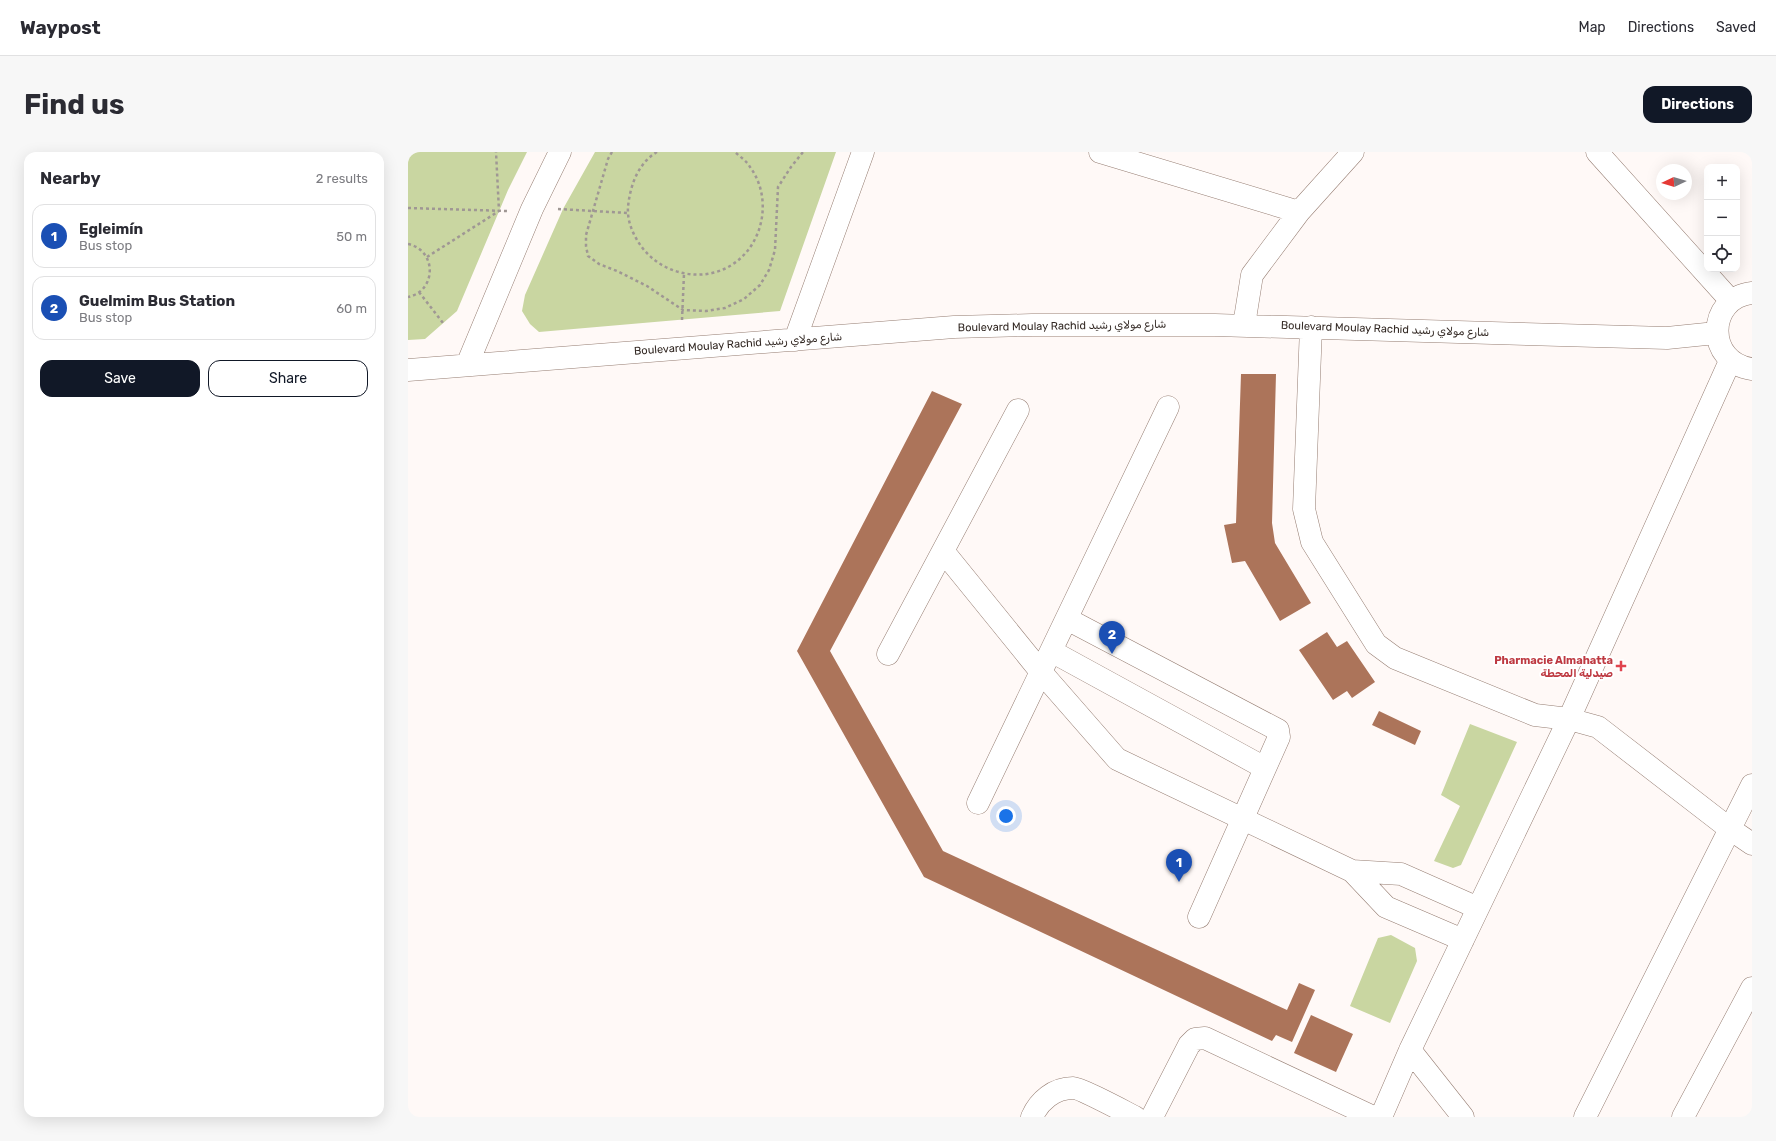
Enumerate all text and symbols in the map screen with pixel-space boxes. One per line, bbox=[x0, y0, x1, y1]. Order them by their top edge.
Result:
text: Waypost bbox=[20, 16, 101, 39]
text: Map bbox=[1579, 19, 1606, 36]
text: Directions bbox=[1628, 19, 1694, 36]
text: Saved bbox=[1716, 19, 1756, 36]
button: Directions bbox=[1643, 86, 1752, 123]
text: Find us bbox=[24, 88, 124, 121]
north arrow bbox=[1656, 164, 1692, 200]
map controls bbox=[1704, 164, 1740, 272]
button: + bbox=[1704, 164, 1740, 200]
text: Nearby bbox=[40, 168, 101, 188]
text: 2 results bbox=[316, 171, 368, 186]
button: − bbox=[1704, 200, 1740, 236]
text: Egleimín bbox=[79, 220, 143, 238]
text: 1 bbox=[51, 229, 57, 244]
text: 50 m bbox=[336, 229, 367, 244]
button: locate bbox=[1704, 236, 1740, 272]
text: Bus stop bbox=[79, 238, 132, 253]
text: Guelmim Bus Station bbox=[79, 292, 235, 310]
text: 2 bbox=[50, 301, 58, 316]
text: 60 m bbox=[336, 301, 367, 316]
text: Bus stop bbox=[79, 310, 132, 325]
street label: Boulevard Moulay Rachid شارع مولاي رشيد bbox=[958, 318, 1166, 336]
street label: Boulevard Moulay Rachid شارع مولاي رشيد bbox=[1281, 319, 1489, 341]
street label: Boulevard Moulay Rachid شارع مولاي رشيد bbox=[634, 330, 843, 360]
button: Save bbox=[40, 360, 200, 397]
button: Share bbox=[208, 360, 368, 397]
pin: 2 bbox=[1099, 621, 1125, 654]
place label: Pharmacie Almahatta صيدلية المحطة bbox=[1494, 654, 1613, 680]
marker: Pharmacie Almahatta صيدلية المحطة bbox=[1616, 661, 1626, 671]
your location bbox=[996, 806, 1016, 826]
pin: 1 bbox=[1166, 849, 1192, 882]

